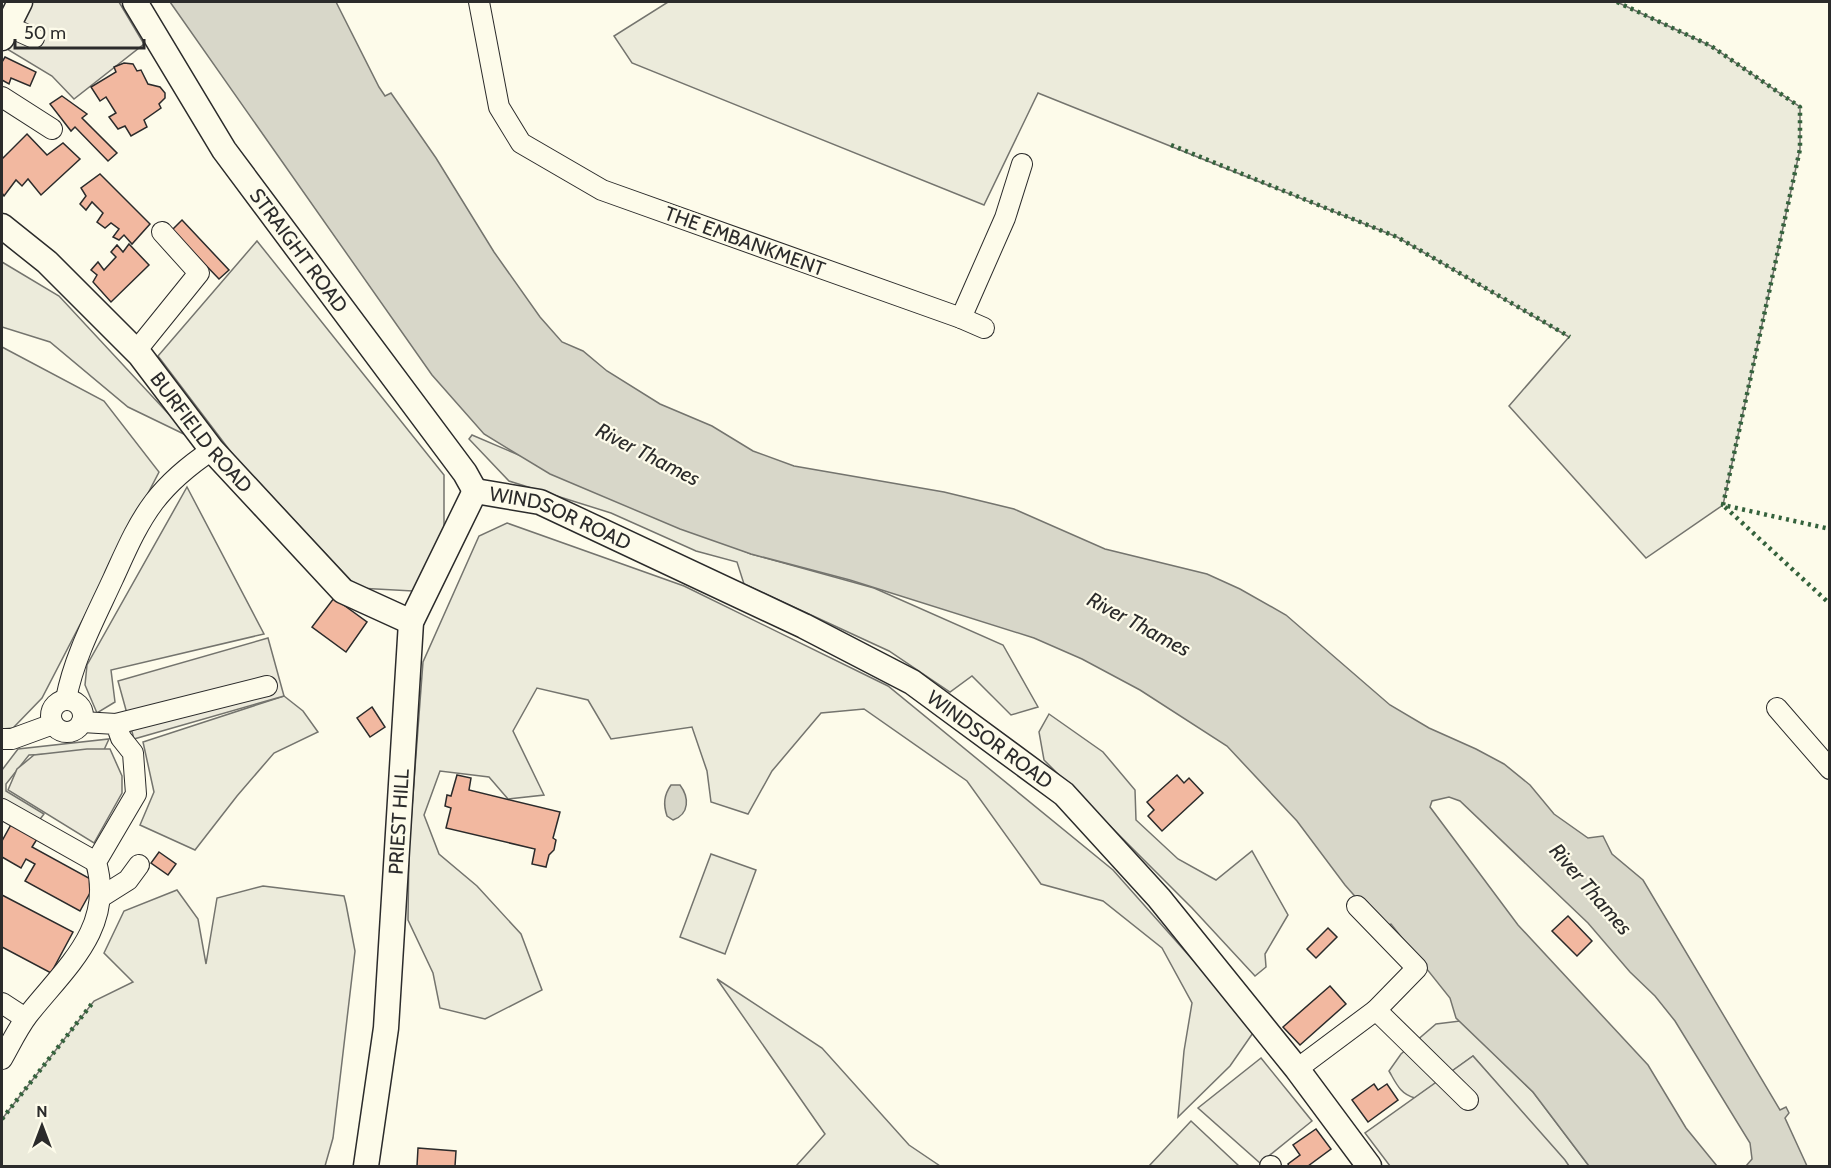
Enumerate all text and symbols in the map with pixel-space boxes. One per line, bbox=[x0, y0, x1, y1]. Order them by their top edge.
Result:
scale bar bbox=[15, 12, 144, 50]
text: 50 m bbox=[24, 22, 66, 44]
street label: STRAIGHT ROAD bbox=[245, 184, 353, 317]
street label: THE EMBANKMENT bbox=[661, 201, 829, 281]
street label: BURFIELD ROAD bbox=[145, 367, 257, 498]
water label: River Thames bbox=[592, 417, 704, 491]
street label: WINDSOR ROAD bbox=[488, 482, 635, 555]
water label: River Thames bbox=[1083, 586, 1195, 662]
street label: WINDSOR ROAD bbox=[922, 685, 1058, 794]
street label: PRIEST HILL bbox=[383, 768, 414, 875]
water label: River Thames bbox=[1544, 838, 1638, 940]
north arrow bbox=[12, 1096, 72, 1156]
text: N bbox=[36, 1102, 48, 1121]

